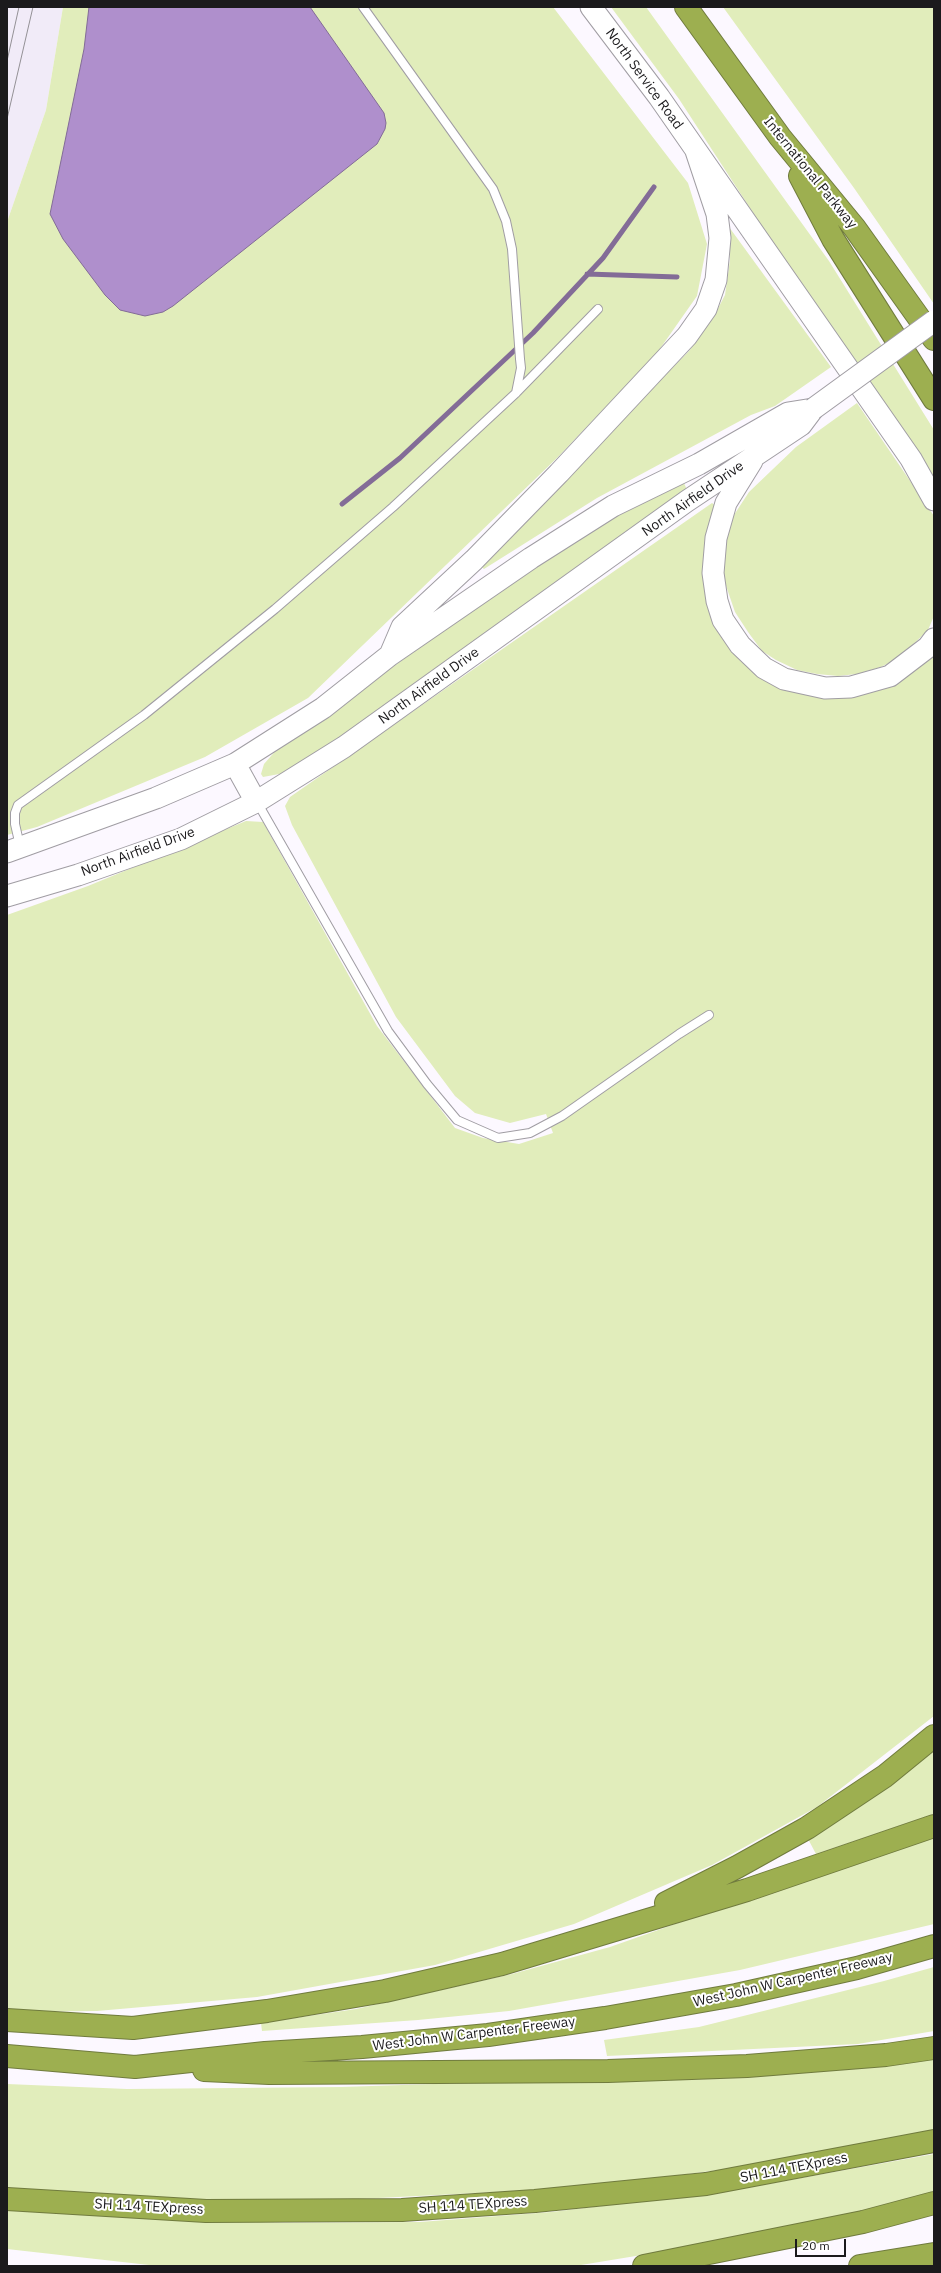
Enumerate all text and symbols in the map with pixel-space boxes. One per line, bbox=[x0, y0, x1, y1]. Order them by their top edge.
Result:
street label: North Service Road bbox=[602, 25, 686, 133]
street label: International Parkway bbox=[760, 114, 860, 232]
street label: North Airfield Drive bbox=[639, 458, 747, 540]
street label: North Airfield Drive bbox=[375, 644, 483, 728]
street label: North Airfield Drive bbox=[79, 824, 197, 880]
street label: West John W Carpenter Freeway bbox=[692, 1949, 894, 2011]
street label: West John W Carpenter Freeway bbox=[372, 2013, 576, 2055]
street label: SH 114 TEXpress bbox=[739, 2149, 849, 2187]
street label: SH 114 TEXpress bbox=[418, 2193, 528, 2217]
street label: SH 114 TEXpress bbox=[94, 2196, 204, 2218]
scale bar bbox=[797, 2231, 848, 2257]
text: 20 m bbox=[802, 2238, 830, 2253]

